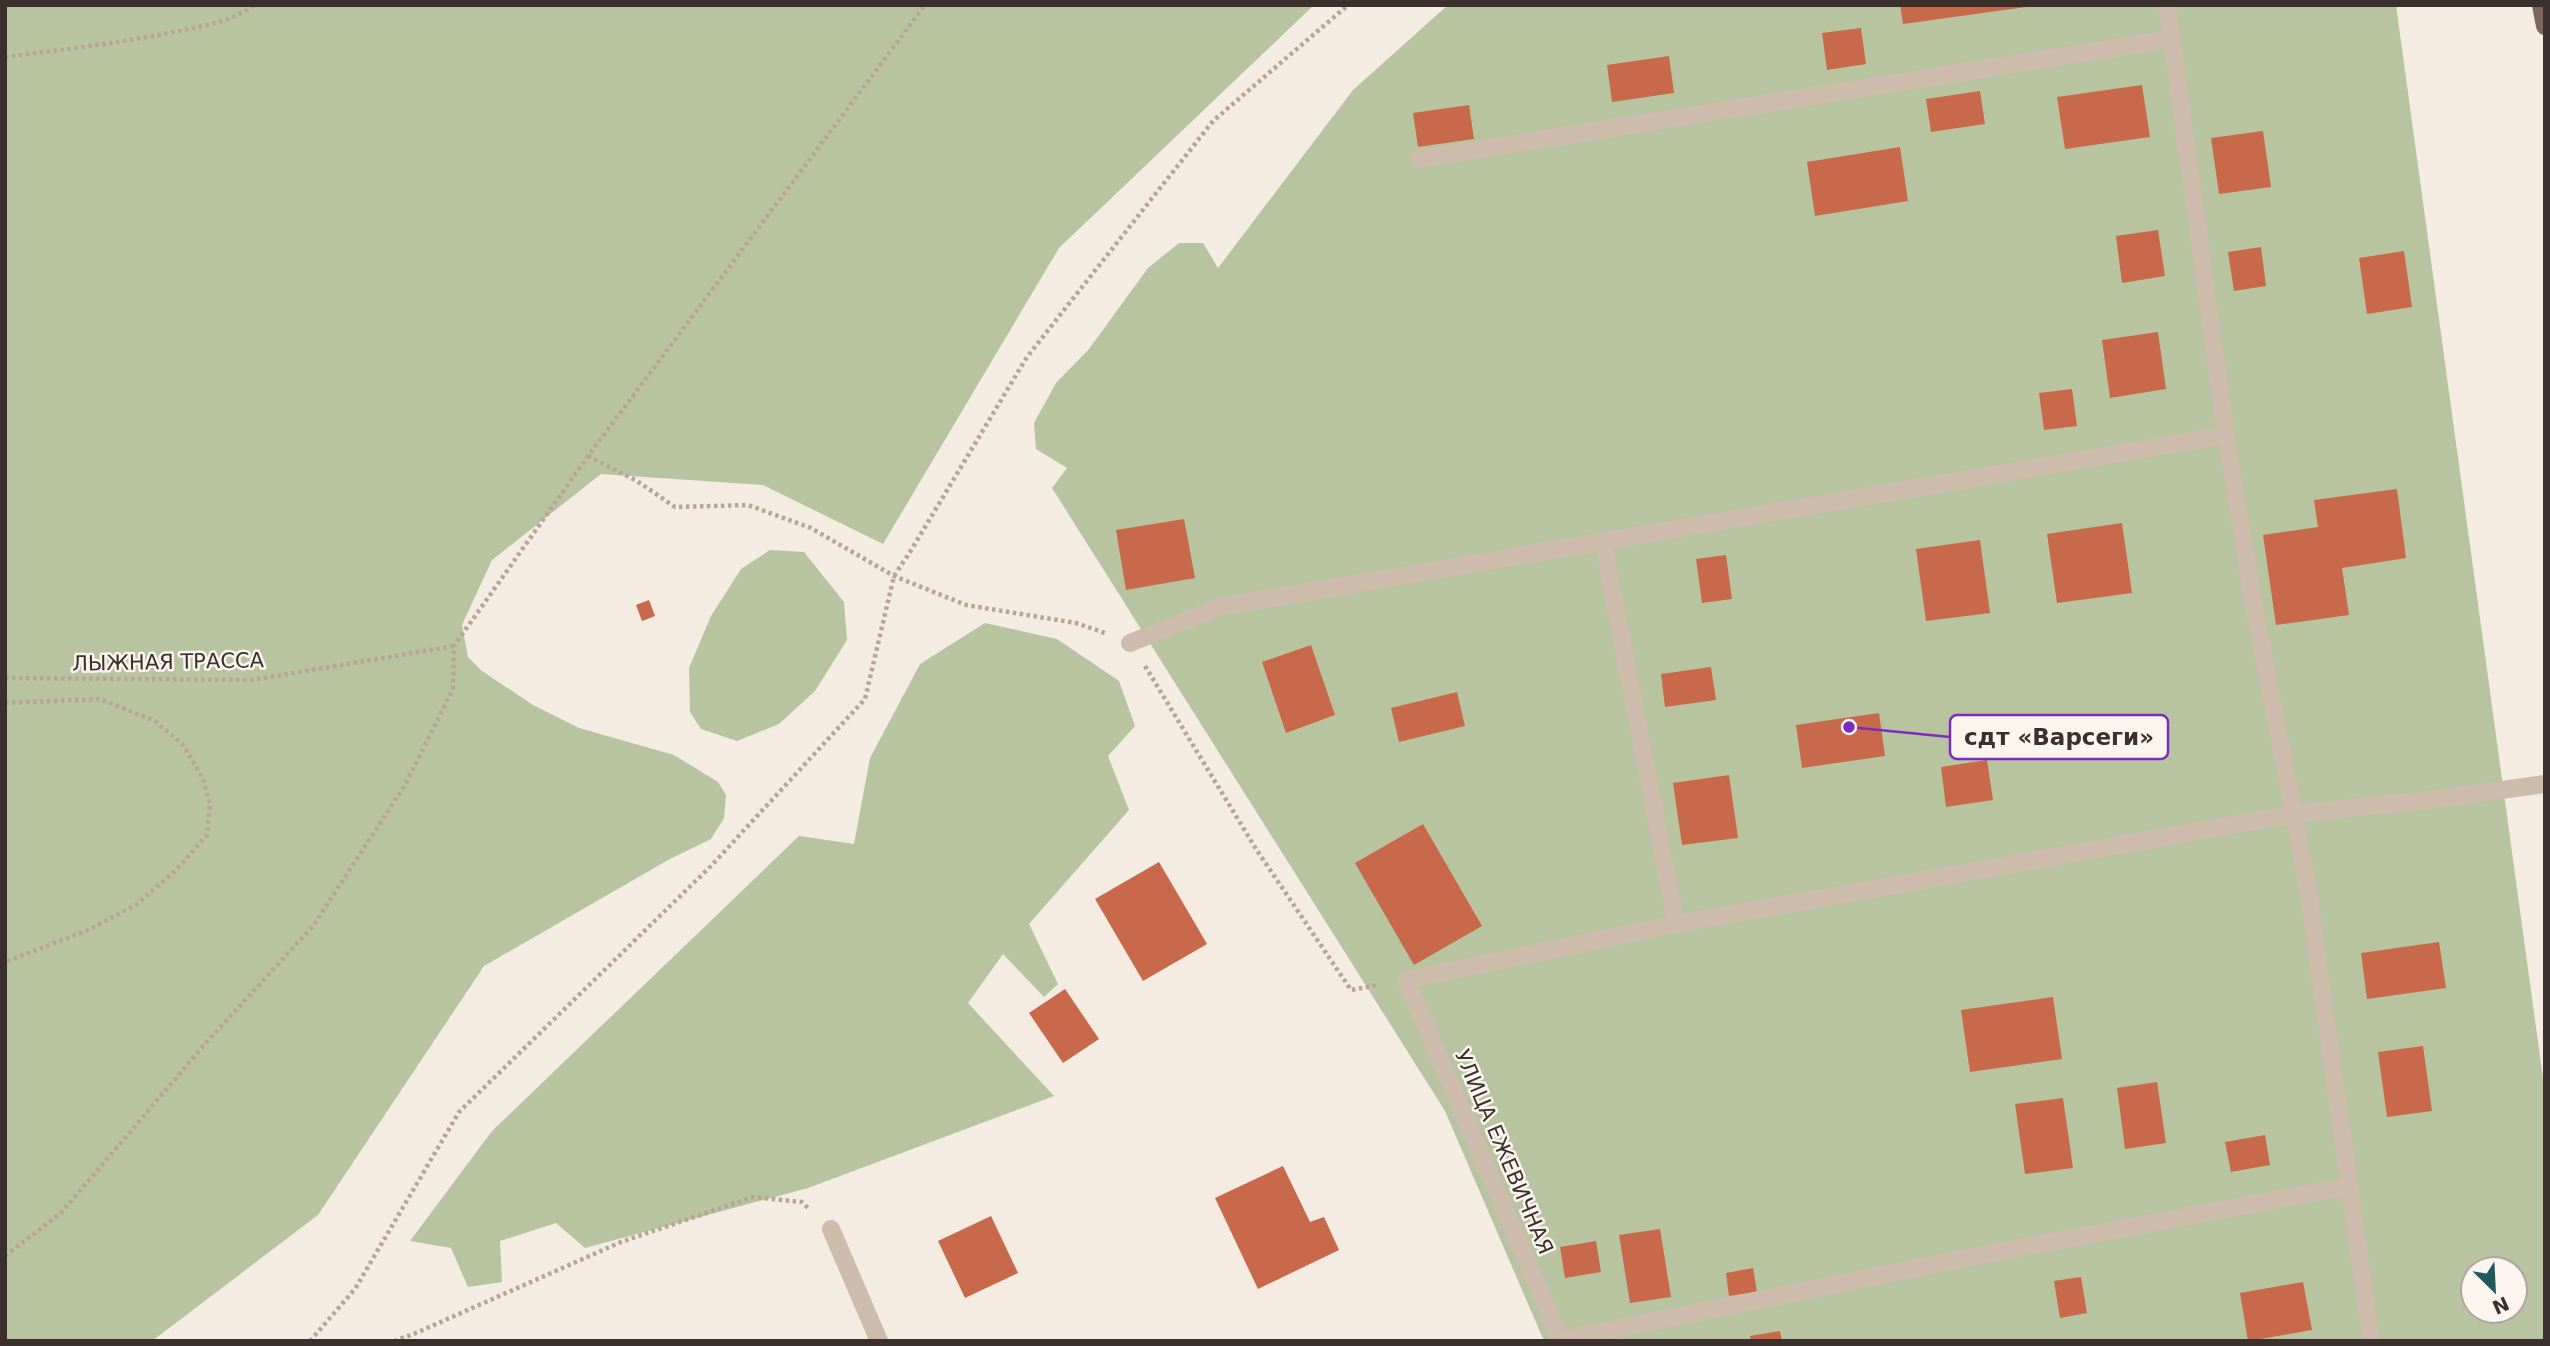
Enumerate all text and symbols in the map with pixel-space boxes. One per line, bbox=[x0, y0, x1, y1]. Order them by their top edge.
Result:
street label: ЛЫЖНАЯ ТРАССА bbox=[72, 648, 265, 676]
callout: сдт «Варсеги» bbox=[1950, 715, 2168, 759]
text: сдт «Варсеги» bbox=[1964, 724, 2154, 750]
street label: УЛИЦА ЕЖЕВИЧНАЯ bbox=[1450, 1046, 1558, 1258]
north arrow bbox=[2459, 1255, 2529, 1325]
text: N bbox=[2489, 1292, 2513, 1319]

